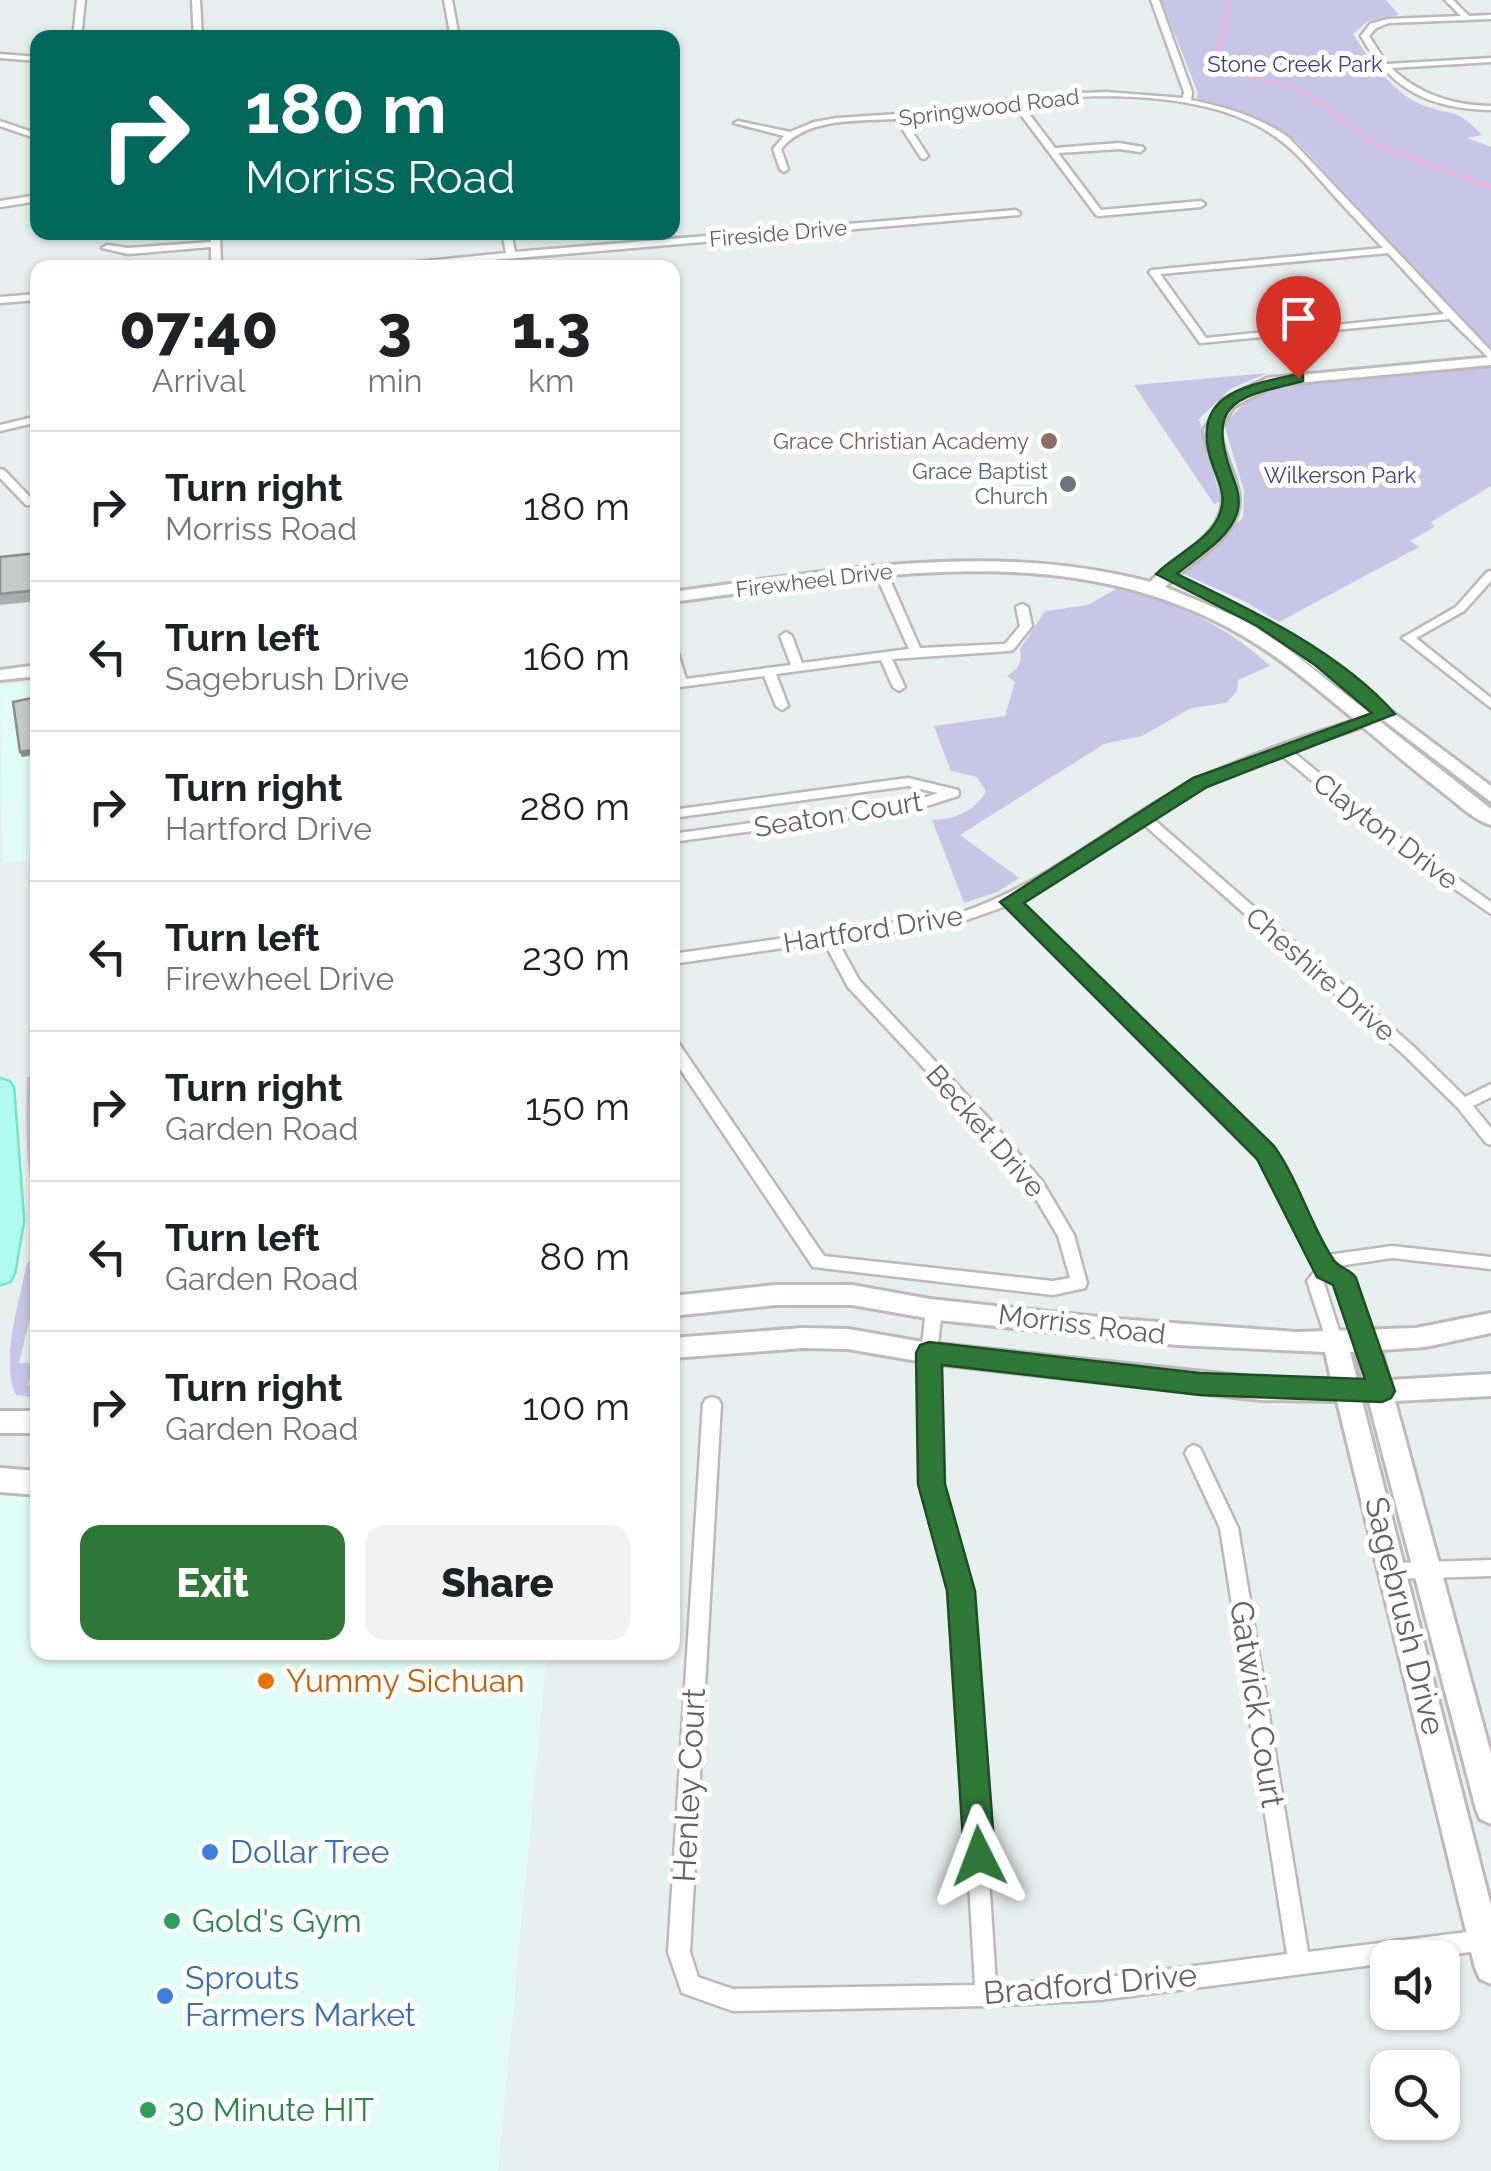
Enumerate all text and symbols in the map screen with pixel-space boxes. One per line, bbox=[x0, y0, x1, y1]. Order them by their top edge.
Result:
park label: Stone Creek Park bbox=[1207, 51, 1383, 77]
text: 180 m bbox=[245, 67, 447, 149]
icon: right bbox=[80, 70, 210, 200]
street label: Springwood Road bbox=[897, 83, 1081, 131]
text: Morriss Road bbox=[245, 151, 515, 204]
street label: Fireside Drive bbox=[708, 214, 848, 252]
pin bbox=[1256, 276, 1341, 379]
icon: arrive bbox=[1271, 291, 1326, 346]
text: 07:40 bbox=[119, 292, 278, 362]
text: 3 bbox=[378, 292, 412, 362]
text: 1.3 bbox=[511, 292, 591, 362]
text: Arrival bbox=[152, 362, 246, 399]
text: min bbox=[367, 362, 422, 399]
text: km bbox=[528, 362, 574, 399]
place label: Grace Christian Academy bbox=[773, 428, 1029, 454]
marker: Grace Christian Academy bbox=[1038, 430, 1060, 452]
place label: Grace Baptist Church bbox=[912, 458, 1049, 509]
park label: Wilkerson Park bbox=[1264, 462, 1417, 488]
text: Turn right bbox=[165, 465, 342, 510]
marker: Grace Baptist Church bbox=[1057, 473, 1079, 495]
icon: right bbox=[80, 479, 135, 534]
text: 180 m bbox=[523, 484, 630, 529]
text: Morriss Road bbox=[165, 510, 357, 547]
street label: Firewheel Drive bbox=[734, 557, 894, 603]
text: Turn left bbox=[165, 615, 320, 660]
icon: left bbox=[80, 629, 135, 684]
text: 160 m bbox=[523, 634, 630, 679]
text: Sagebrush Drive bbox=[165, 660, 409, 697]
text: Turn right bbox=[165, 765, 342, 810]
street label: Clayton Drive bbox=[1307, 766, 1465, 897]
icon: right bbox=[80, 779, 135, 834]
text: 280 m bbox=[520, 784, 630, 829]
street label: Seaton Court bbox=[752, 785, 925, 844]
text: Hartford Drive bbox=[165, 810, 372, 847]
street label: Hartford Drive bbox=[781, 899, 965, 960]
street label: Cheshire Drive bbox=[1239, 900, 1402, 1048]
text: Turn left bbox=[165, 915, 320, 960]
icon: left bbox=[80, 929, 135, 984]
text: 230 m bbox=[522, 934, 630, 979]
text: Firewheel Drive bbox=[165, 960, 394, 997]
street label: Becket Drive bbox=[919, 1059, 1052, 1204]
text: Turn right bbox=[165, 1065, 342, 1110]
icon: right bbox=[80, 1079, 135, 1134]
text: 150 m bbox=[525, 1084, 630, 1129]
text: Garden Road bbox=[165, 1110, 358, 1147]
text: Turn left bbox=[165, 1215, 320, 1260]
icon: left bbox=[80, 1229, 135, 1284]
text: 80 m bbox=[540, 1234, 630, 1279]
text: Garden Road bbox=[165, 1260, 358, 1297]
street label: Morriss Road bbox=[997, 1298, 1167, 1351]
text: Turn right bbox=[165, 1365, 342, 1410]
icon: right bbox=[80, 1379, 135, 1434]
text: 100 m bbox=[523, 1384, 630, 1429]
text: Garden Road bbox=[165, 1410, 358, 1447]
street label: Sagebrush Drive bbox=[1358, 1493, 1453, 1739]
button: Exit bbox=[80, 1525, 345, 1640]
button: Share bbox=[365, 1525, 630, 1640]
street label: Gatwick Court bbox=[1223, 1598, 1292, 1810]
place label: Yummy Sichuan bbox=[286, 1662, 525, 1699]
marker: Yummy Sichuan bbox=[255, 1670, 277, 1692]
street label: Henley Court bbox=[665, 1687, 712, 1883]
position arrow bbox=[927, 1804, 1031, 1908]
place label: Dollar Tree bbox=[230, 1833, 389, 1870]
marker: Dollar Tree bbox=[199, 1841, 221, 1863]
place label: Gold's Gym bbox=[192, 1902, 362, 1939]
marker: Gold's Gym bbox=[161, 1910, 183, 1932]
map controls bbox=[1370, 1940, 1460, 2140]
button: sound bbox=[1370, 1940, 1460, 2030]
street label: Bradford Drive bbox=[982, 1956, 1198, 2011]
place label: Sprouts Farmers Market bbox=[185, 1959, 416, 2033]
marker: Sprouts Farmers Market bbox=[154, 1985, 176, 2007]
button: search bbox=[1370, 2050, 1460, 2140]
place label: 30 Minute HIT bbox=[168, 2091, 374, 2128]
marker: 30 Minute HIT bbox=[137, 2099, 159, 2121]

